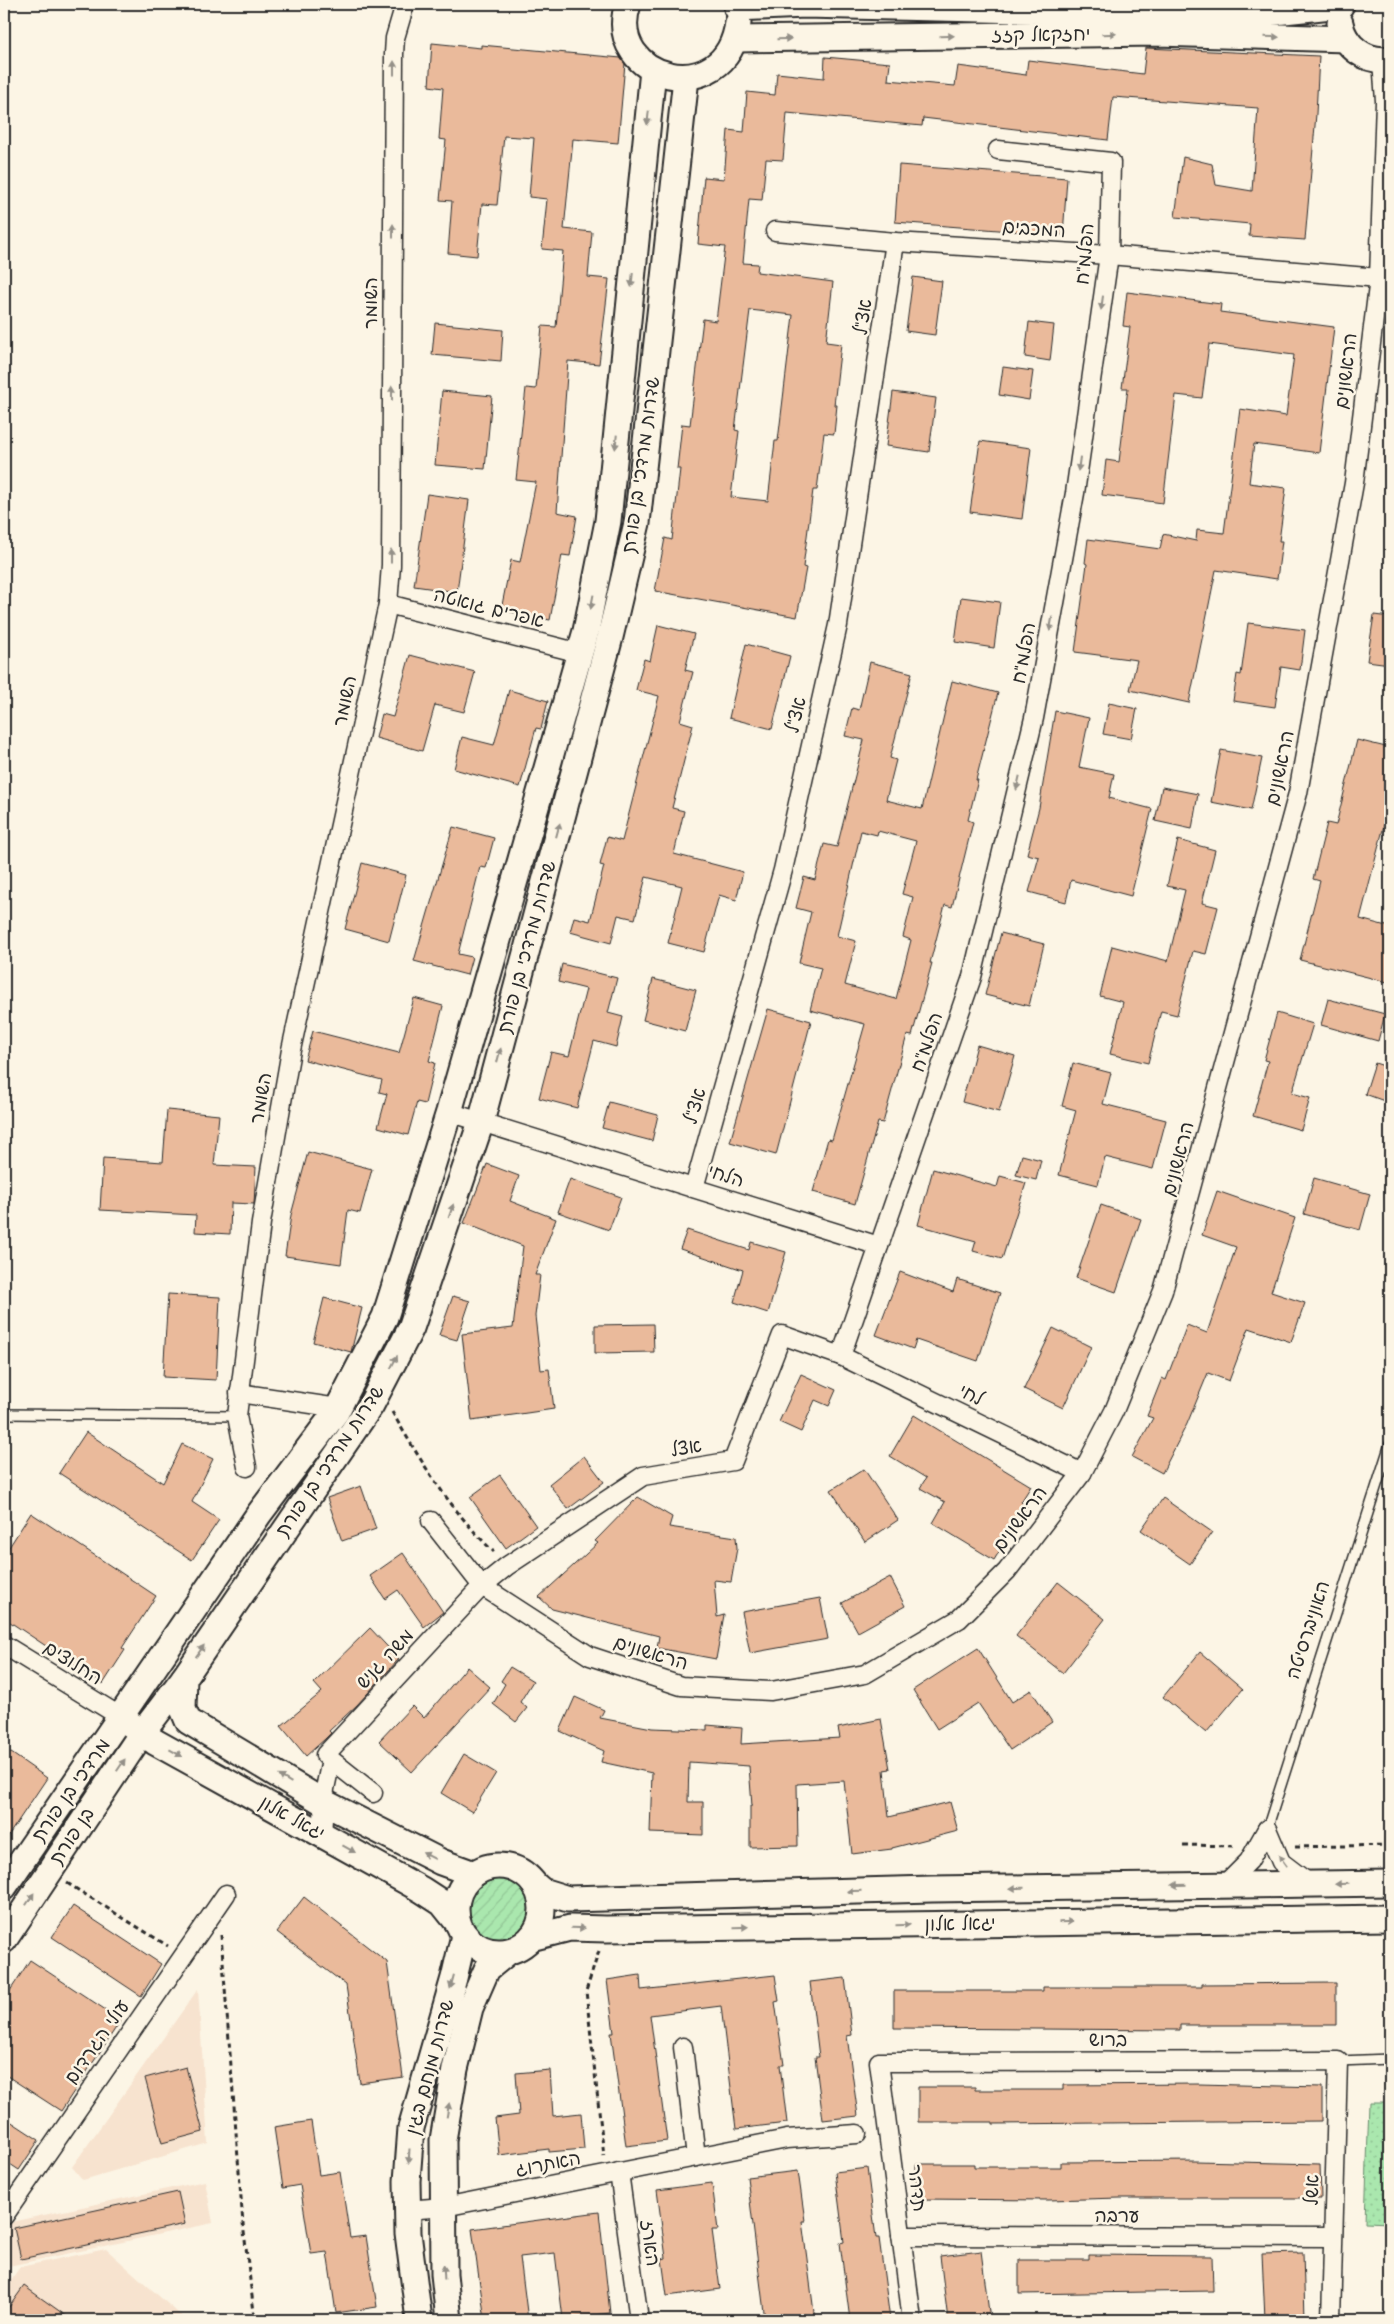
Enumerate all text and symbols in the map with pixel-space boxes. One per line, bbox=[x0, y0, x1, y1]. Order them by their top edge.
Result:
street label: יחזקאל קזז bbox=[991, 23, 1091, 47]
one-way arrow bbox=[1101, 30, 1117, 38]
one-way arrow bbox=[939, 32, 955, 40]
one-way arrow bbox=[1264, 33, 1280, 41]
one-way arrow bbox=[777, 35, 793, 43]
one-way arrow bbox=[390, 60, 398, 76]
one-way arrow bbox=[644, 111, 652, 127]
street label: המכבים bbox=[1001, 216, 1067, 242]
street label: הפלמ"ח bbox=[1071, 222, 1099, 286]
one-way arrow bbox=[389, 223, 397, 239]
one-way arrow bbox=[628, 272, 636, 288]
street label: השומר bbox=[360, 277, 382, 329]
one-way arrow bbox=[1098, 295, 1106, 311]
street label: אצ"ל bbox=[850, 297, 876, 337]
street label: הראשונים bbox=[1330, 332, 1362, 410]
street label: שדרות מרדכי בן פורת bbox=[618, 375, 664, 555]
one-way arrow bbox=[388, 385, 396, 401]
one-way arrow bbox=[612, 434, 620, 450]
one-way arrow bbox=[1074, 456, 1082, 472]
one-way arrow bbox=[387, 548, 395, 564]
street label: אפרים גואטה bbox=[431, 584, 547, 632]
one-way arrow bbox=[588, 595, 596, 610]
one-way arrow bbox=[1046, 616, 1054, 632]
street label: הפלמ"ח bbox=[1008, 621, 1040, 685]
street label: השומר bbox=[329, 673, 361, 729]
street label: אצ"ל bbox=[781, 695, 811, 735]
street label: הראשונים bbox=[1261, 728, 1299, 808]
one-way arrow bbox=[1014, 776, 1022, 791]
one-way arrow bbox=[554, 823, 562, 838]
street label: שדרות מרדכי בן פורת bbox=[493, 858, 561, 1036]
street label: הפלמ"ח bbox=[907, 1009, 947, 1075]
one-way arrow bbox=[495, 1048, 503, 1063]
street label: השומר bbox=[246, 1070, 276, 1126]
street label: אצ"ל bbox=[679, 1085, 711, 1127]
street label: הראשונים bbox=[1157, 1119, 1199, 1199]
street label: הלחי bbox=[705, 1160, 747, 1192]
one-way arrow bbox=[448, 1203, 455, 1218]
one-way arrow bbox=[390, 1355, 398, 1369]
street label: לחי bbox=[955, 1380, 988, 1411]
street label: שדרות מרדכי בן פורת bbox=[271, 1381, 389, 1541]
street label: אצל bbox=[669, 1434, 703, 1462]
street label: הראשונים bbox=[988, 1482, 1052, 1556]
street label: האוניברסיטה bbox=[1282, 1578, 1334, 1682]
street label: משה גניש bbox=[352, 1625, 418, 1693]
street label: הראשונים bbox=[611, 1631, 691, 1675]
street label: החלוצים bbox=[40, 1636, 106, 1690]
one-way arrow bbox=[195, 1644, 205, 1658]
street label: מרדכי בן פורת bbox=[27, 1734, 115, 1846]
one-way arrow bbox=[169, 1749, 183, 1758]
one-way arrow bbox=[116, 1758, 126, 1771]
one-way arrow bbox=[279, 1775, 292, 1784]
street label: יגאל אלון bbox=[256, 1791, 328, 1845]
street label: בן פורת bbox=[45, 1803, 99, 1869]
one-way arrow bbox=[342, 1845, 356, 1853]
one-way arrow bbox=[421, 1852, 436, 1860]
one-way arrow bbox=[1278, 1854, 1288, 1868]
one-way arrow bbox=[1333, 1880, 1349, 1888]
one-way arrow bbox=[1171, 1881, 1187, 1889]
one-way arrow bbox=[1008, 1884, 1024, 1892]
one-way arrow bbox=[846, 1887, 862, 1895]
one-way arrow bbox=[25, 1893, 35, 1906]
street label: יגאל אלון bbox=[924, 1912, 996, 1936]
one-way arrow bbox=[1058, 1918, 1074, 1926]
one-way arrow bbox=[895, 1920, 911, 1928]
one-way arrow bbox=[733, 1923, 749, 1931]
one-way arrow bbox=[571, 1925, 587, 1933]
one-way arrow bbox=[448, 1974, 456, 1989]
street label: עולי הגרדום bbox=[60, 1996, 134, 2088]
street label: שדרות מנחם בגין bbox=[401, 1996, 459, 2137]
street label: ברוש bbox=[1089, 2029, 1127, 2051]
one-way arrow bbox=[444, 2101, 452, 2117]
street label: האתרוג bbox=[513, 2147, 583, 2181]
one-way arrow bbox=[404, 2148, 412, 2164]
street label: תדהר bbox=[903, 2163, 931, 2213]
street label: אשל bbox=[1300, 2174, 1324, 2206]
street label: ערבה bbox=[1095, 2205, 1140, 2227]
street label: הארז bbox=[636, 2218, 664, 2268]
one-way arrow bbox=[440, 2264, 448, 2280]

